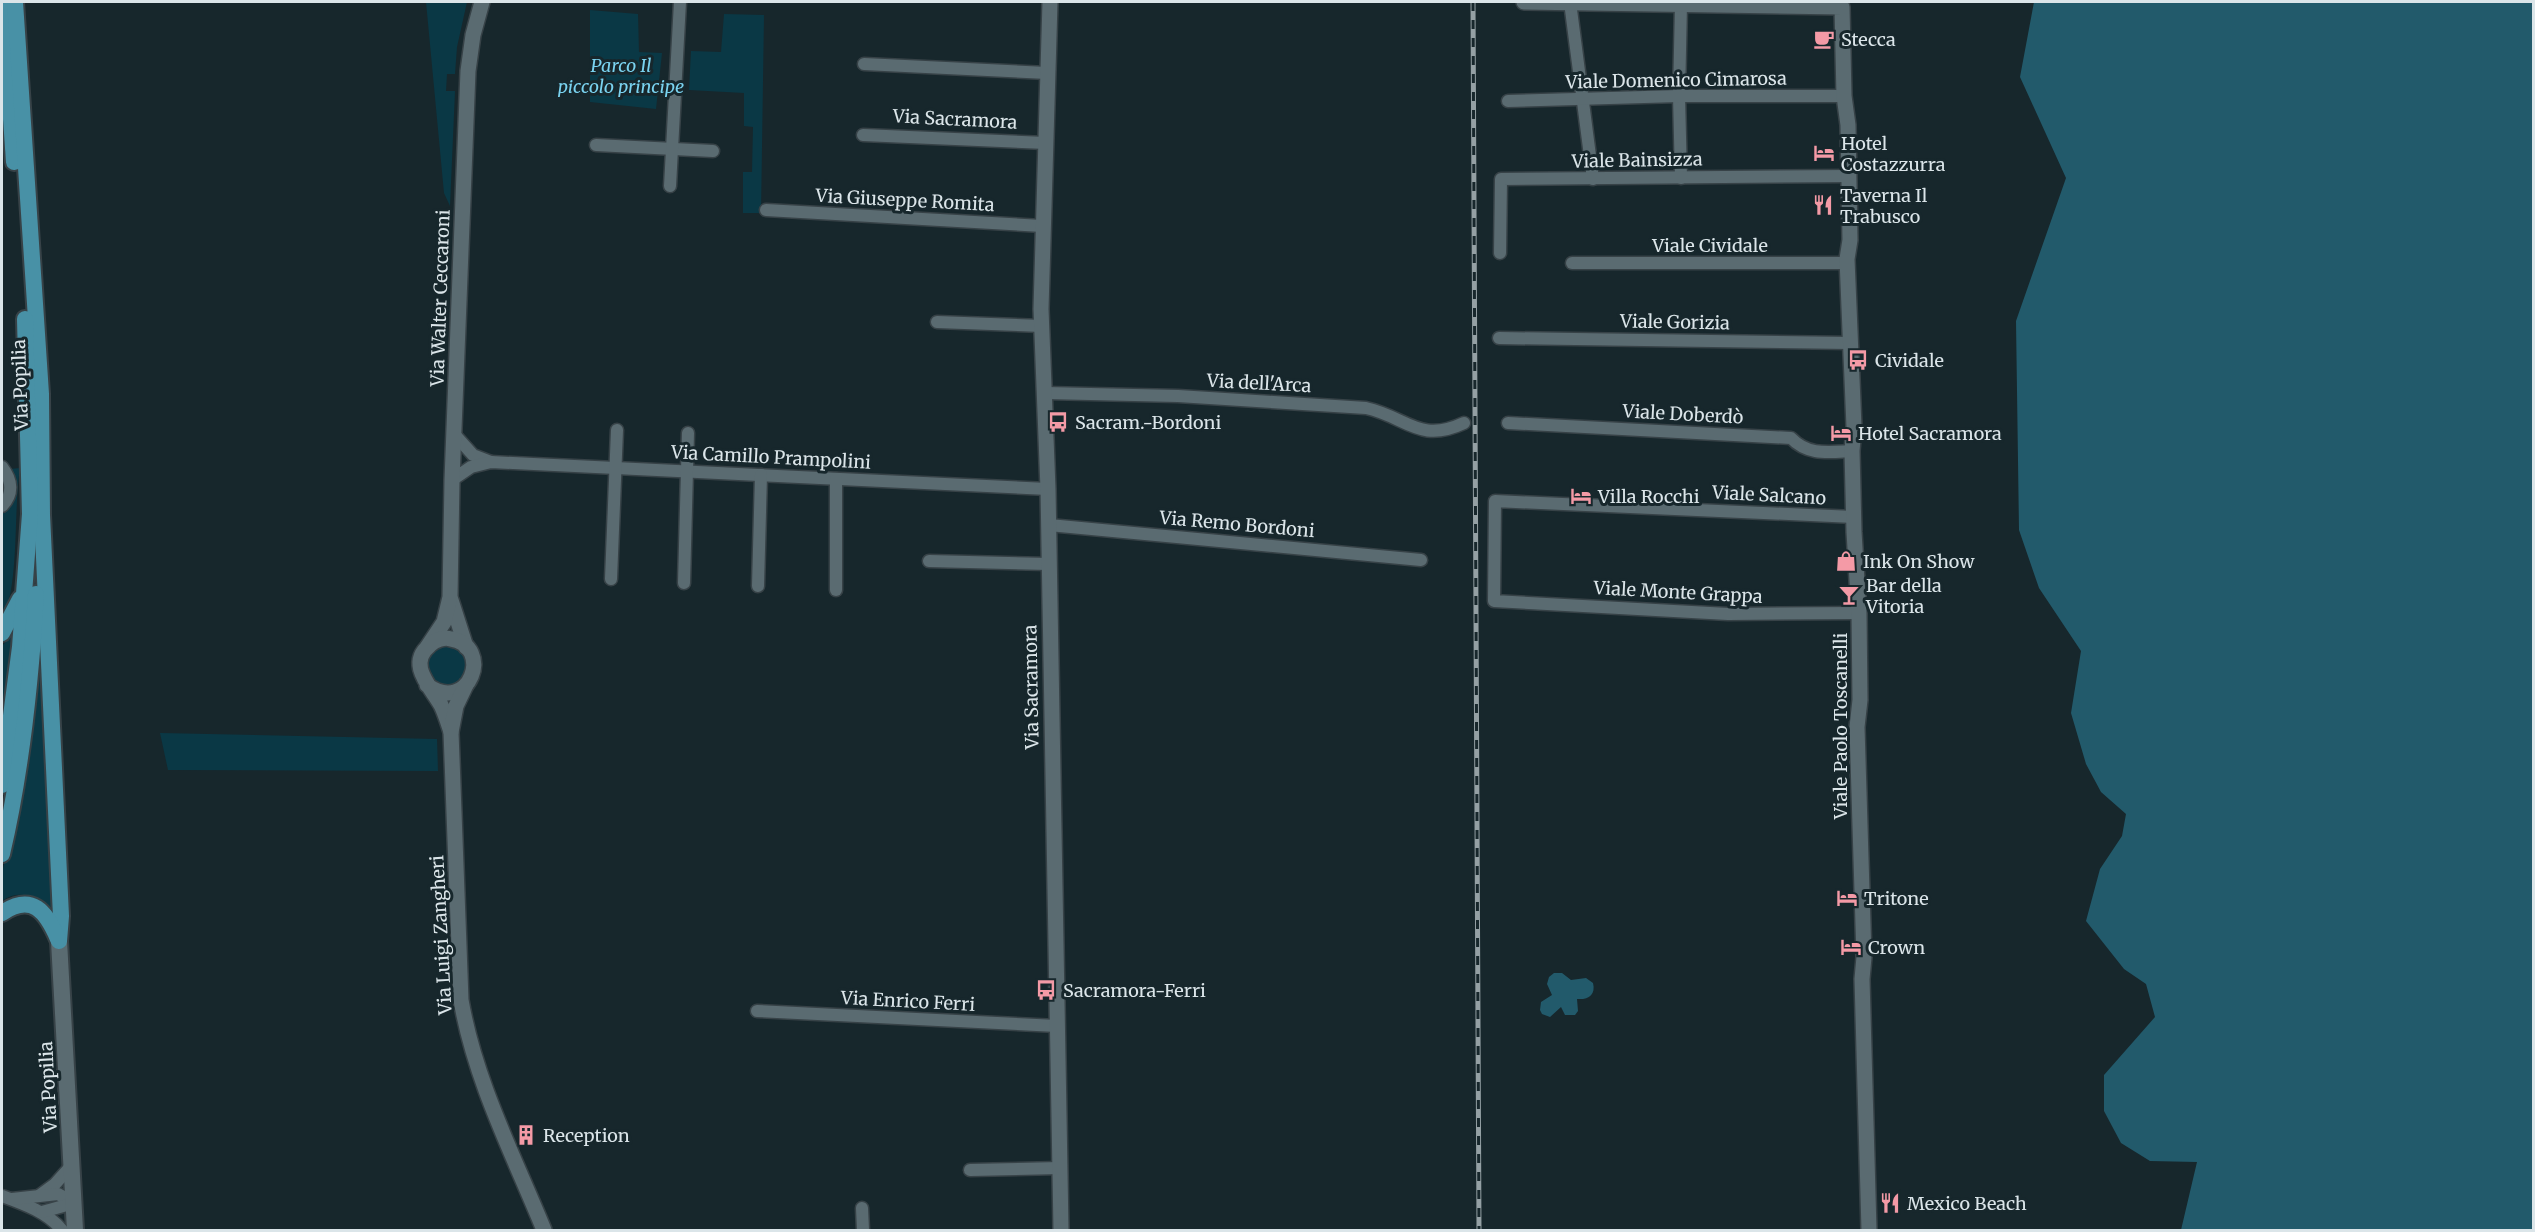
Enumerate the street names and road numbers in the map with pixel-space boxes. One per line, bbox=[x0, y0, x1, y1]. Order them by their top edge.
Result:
street label: Viale Domenico Cimarosa bbox=[1564, 67, 1787, 93]
street label: Via Sacramora bbox=[891, 104, 1018, 134]
street label: Viale Bainsizza bbox=[1570, 147, 1703, 173]
street label: Via Giuseppe Romita bbox=[814, 184, 995, 216]
street label: Via Walter Ceccaroni bbox=[425, 209, 455, 388]
street label: Viale Cividale bbox=[1651, 234, 1768, 257]
street label: Viale Gorizia bbox=[1619, 310, 1730, 334]
street label: Via Popilia bbox=[7, 339, 33, 432]
street label: Via dell'Arca bbox=[1205, 369, 1312, 397]
street label: Viale Doberdò bbox=[1621, 399, 1744, 429]
street label: Via Camillo Prampolini bbox=[669, 440, 872, 474]
street label: Viale Salcano bbox=[1710, 480, 1827, 509]
street label: Via Remo Bordoni bbox=[1157, 506, 1316, 542]
street label: Viale Monte Grappa bbox=[1592, 576, 1763, 608]
street label: Via Sacramora bbox=[1018, 624, 1044, 751]
street label: Viale Paolo Toscanelli bbox=[1829, 633, 1852, 820]
street label: Via Luigi Zangheri bbox=[425, 854, 457, 1016]
street label: Via Enrico Ferri bbox=[839, 986, 976, 1016]
street label: Via Popilia bbox=[34, 1041, 62, 1134]

